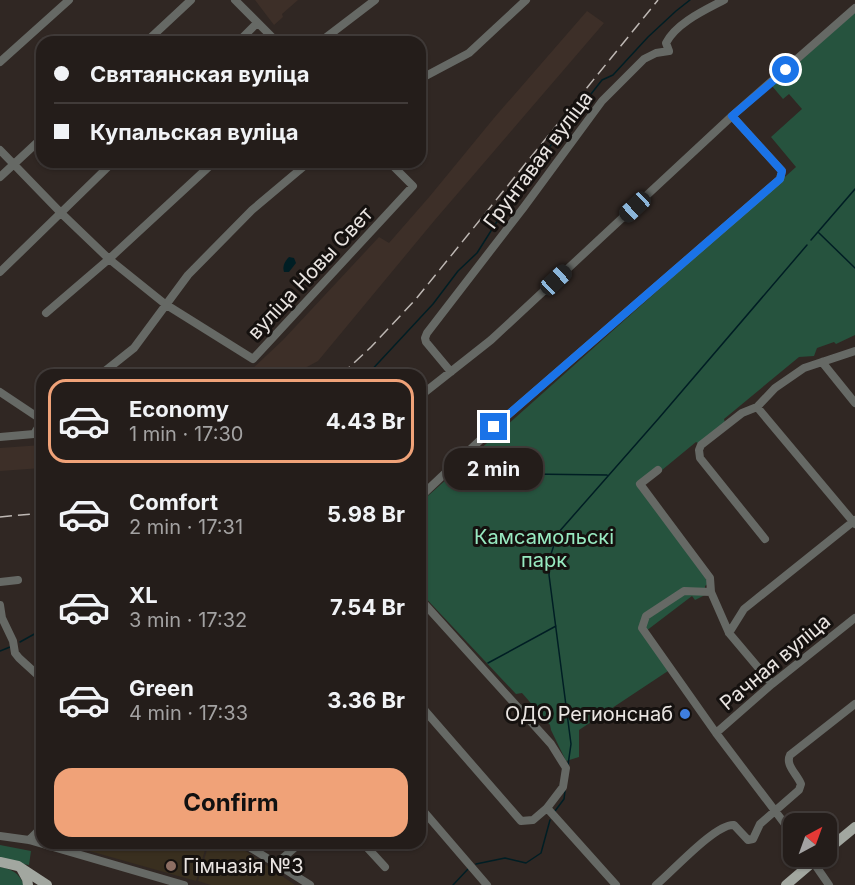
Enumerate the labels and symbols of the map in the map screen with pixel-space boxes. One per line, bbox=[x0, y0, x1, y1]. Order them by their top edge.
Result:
route start bbox=[772, 56, 799, 83]
street label: Грунтавая вуліца bbox=[478, 86, 598, 234]
car bbox=[616, 188, 654, 226]
street label: вуліца Новы Свет bbox=[243, 201, 378, 344]
car bbox=[537, 261, 575, 299]
route end bbox=[480, 413, 507, 440]
callout: 2 min bbox=[444, 448, 544, 490]
park label: Камсамольскі парк bbox=[474, 525, 614, 572]
street label: Рачная вуліца bbox=[715, 609, 835, 715]
place label: ОДО Регионснаб bbox=[505, 702, 673, 726]
marker: ОДО Регионснаб bbox=[678, 707, 692, 721]
north arrow bbox=[783, 813, 837, 867]
place label: Гімназія №3 bbox=[183, 854, 304, 878]
marker: Гімназія №3 bbox=[164, 859, 178, 873]

